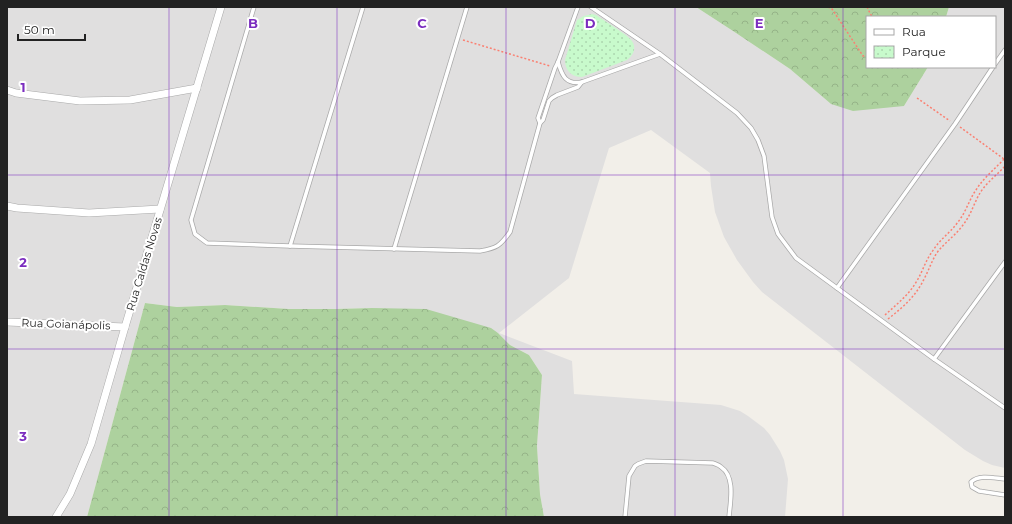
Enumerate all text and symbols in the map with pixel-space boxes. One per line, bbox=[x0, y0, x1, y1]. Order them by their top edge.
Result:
text: B bbox=[248, 15, 258, 31]
text: C bbox=[417, 15, 427, 31]
text: D bbox=[585, 15, 596, 31]
text: E bbox=[755, 15, 764, 31]
scale bar bbox=[18, 16, 85, 42]
legend bbox=[866, 16, 996, 68]
text: 50 m bbox=[24, 22, 55, 37]
text: Rua bbox=[902, 24, 926, 39]
text: Parque bbox=[902, 44, 946, 59]
text: 1 bbox=[20, 79, 26, 95]
street label: Rua Caldas Novas bbox=[123, 215, 165, 313]
text: 2 bbox=[19, 254, 27, 270]
street label: Rua Goianápolis bbox=[21, 315, 111, 333]
text: 3 bbox=[18, 428, 27, 444]

